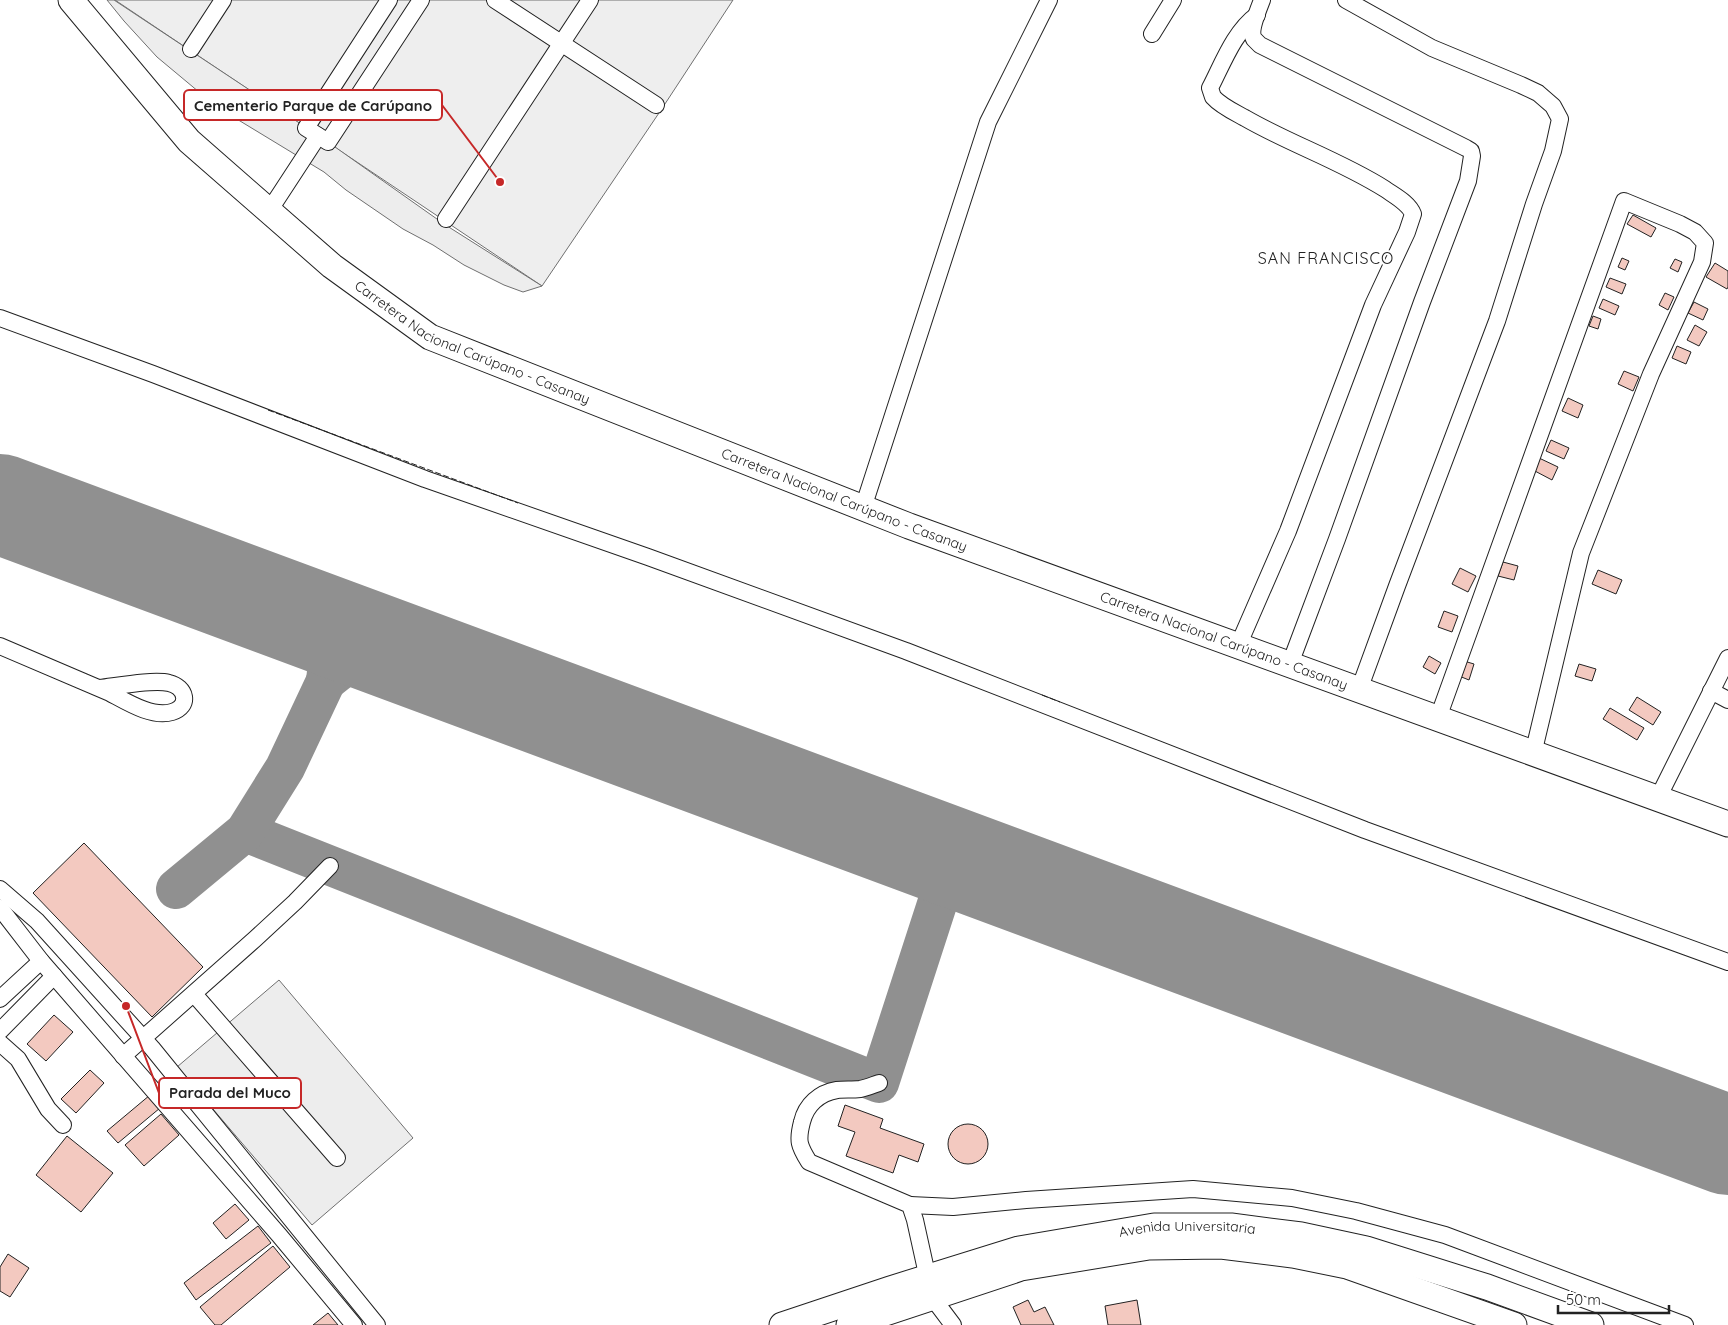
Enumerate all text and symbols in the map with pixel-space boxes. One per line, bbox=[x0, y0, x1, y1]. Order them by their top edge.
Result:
callout: Cementerio Parque de Carúpano bbox=[184, 90, 442, 120]
text: Cementerio Parque de Carúpano bbox=[194, 96, 432, 115]
district label: SAN FRANCISCO bbox=[1258, 248, 1394, 268]
street label: Carretera Nacional Carúpano - Casanay bbox=[351, 276, 593, 408]
street label: Carretera Nacional Carúpano - Casanay bbox=[719, 444, 970, 555]
street label: Carretera Nacional Carúpano - Casanay bbox=[1098, 587, 1350, 694]
callout: Parada del Muco bbox=[159, 1078, 301, 1108]
text: Parada del Muco bbox=[169, 1083, 291, 1102]
street label: Avenida Universitaria bbox=[1118, 1217, 1257, 1241]
scale bar bbox=[1558, 1282, 1669, 1314]
text: 50 m bbox=[1566, 1290, 1601, 1309]

